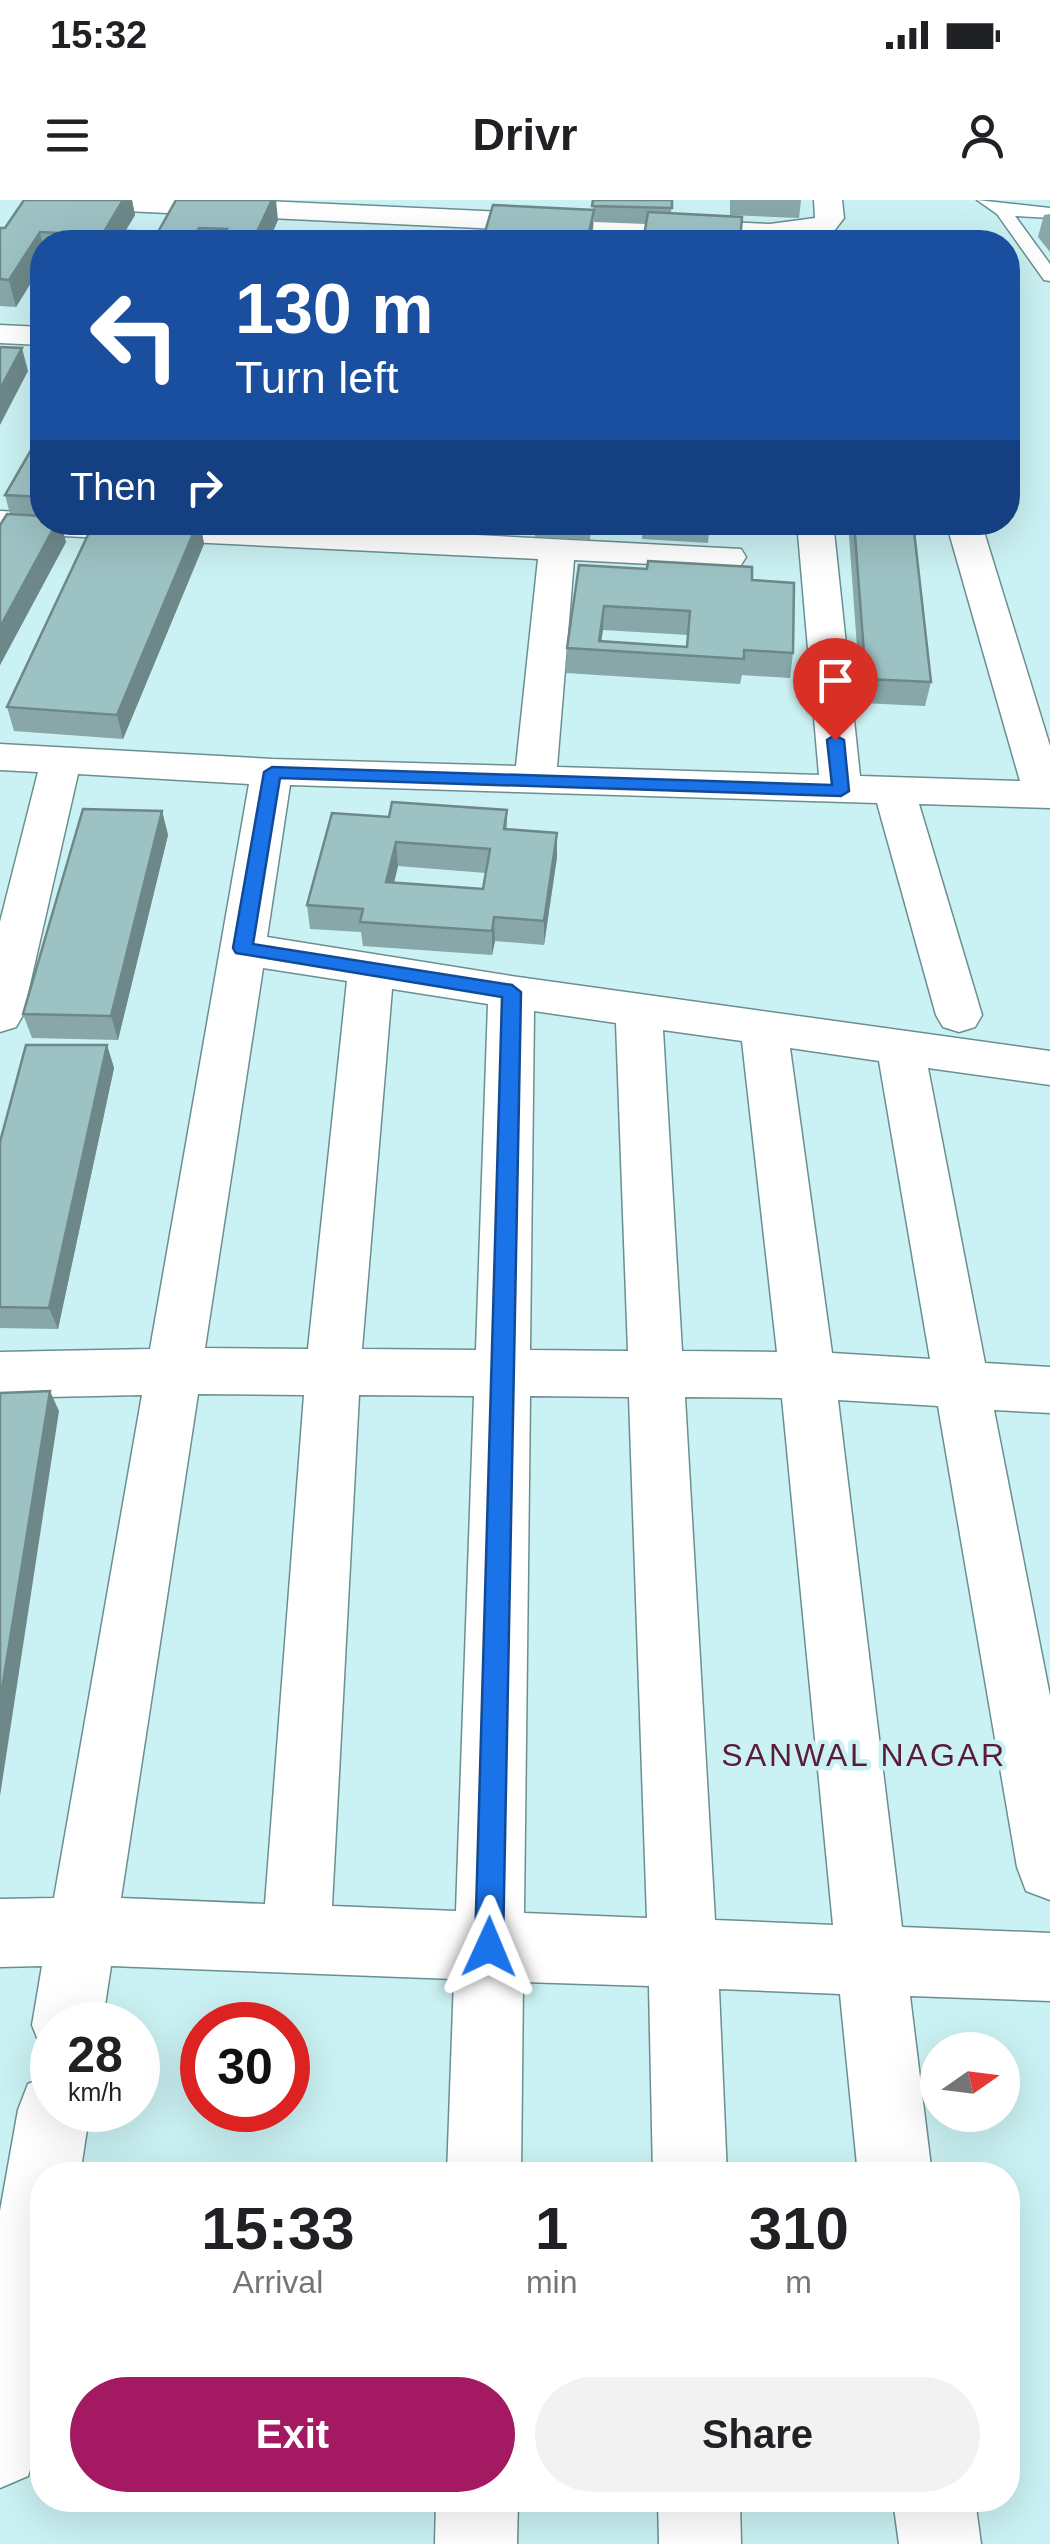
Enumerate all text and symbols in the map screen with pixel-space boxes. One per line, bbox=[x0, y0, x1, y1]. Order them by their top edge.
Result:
text: 15:32 bbox=[50, 14, 147, 56]
icon: menu bbox=[40, 108, 95, 163]
icon: person bbox=[955, 108, 1010, 163]
text: Drivr bbox=[472, 109, 578, 160]
icon: left bbox=[70, 270, 200, 400]
text: 130 m bbox=[235, 270, 433, 348]
text: Turn left bbox=[235, 352, 398, 403]
icon: right bbox=[177, 460, 232, 515]
text: Then bbox=[70, 466, 157, 508]
pin bbox=[793, 638, 878, 741]
icon: arrive bbox=[808, 653, 863, 708]
district label: SANWAL NAGAR bbox=[721, 1737, 1007, 1773]
position arrow bbox=[437, 1895, 541, 1999]
speed limit sign: 30 bbox=[180, 2002, 310, 2132]
text: 28 bbox=[67, 2027, 123, 2083]
north arrow bbox=[920, 2032, 1020, 2132]
map controls bbox=[920, 2032, 1020, 2132]
text: km/h bbox=[68, 2078, 122, 2106]
text: 15:33 bbox=[201, 2195, 355, 2262]
text: 1 bbox=[535, 2195, 568, 2262]
text: 310 bbox=[749, 2195, 849, 2262]
text: Arrival bbox=[233, 2264, 323, 2300]
text: min bbox=[526, 2264, 577, 2300]
text: m bbox=[785, 2264, 812, 2300]
button: Exit bbox=[70, 2377, 515, 2492]
button: Share bbox=[535, 2377, 980, 2492]

